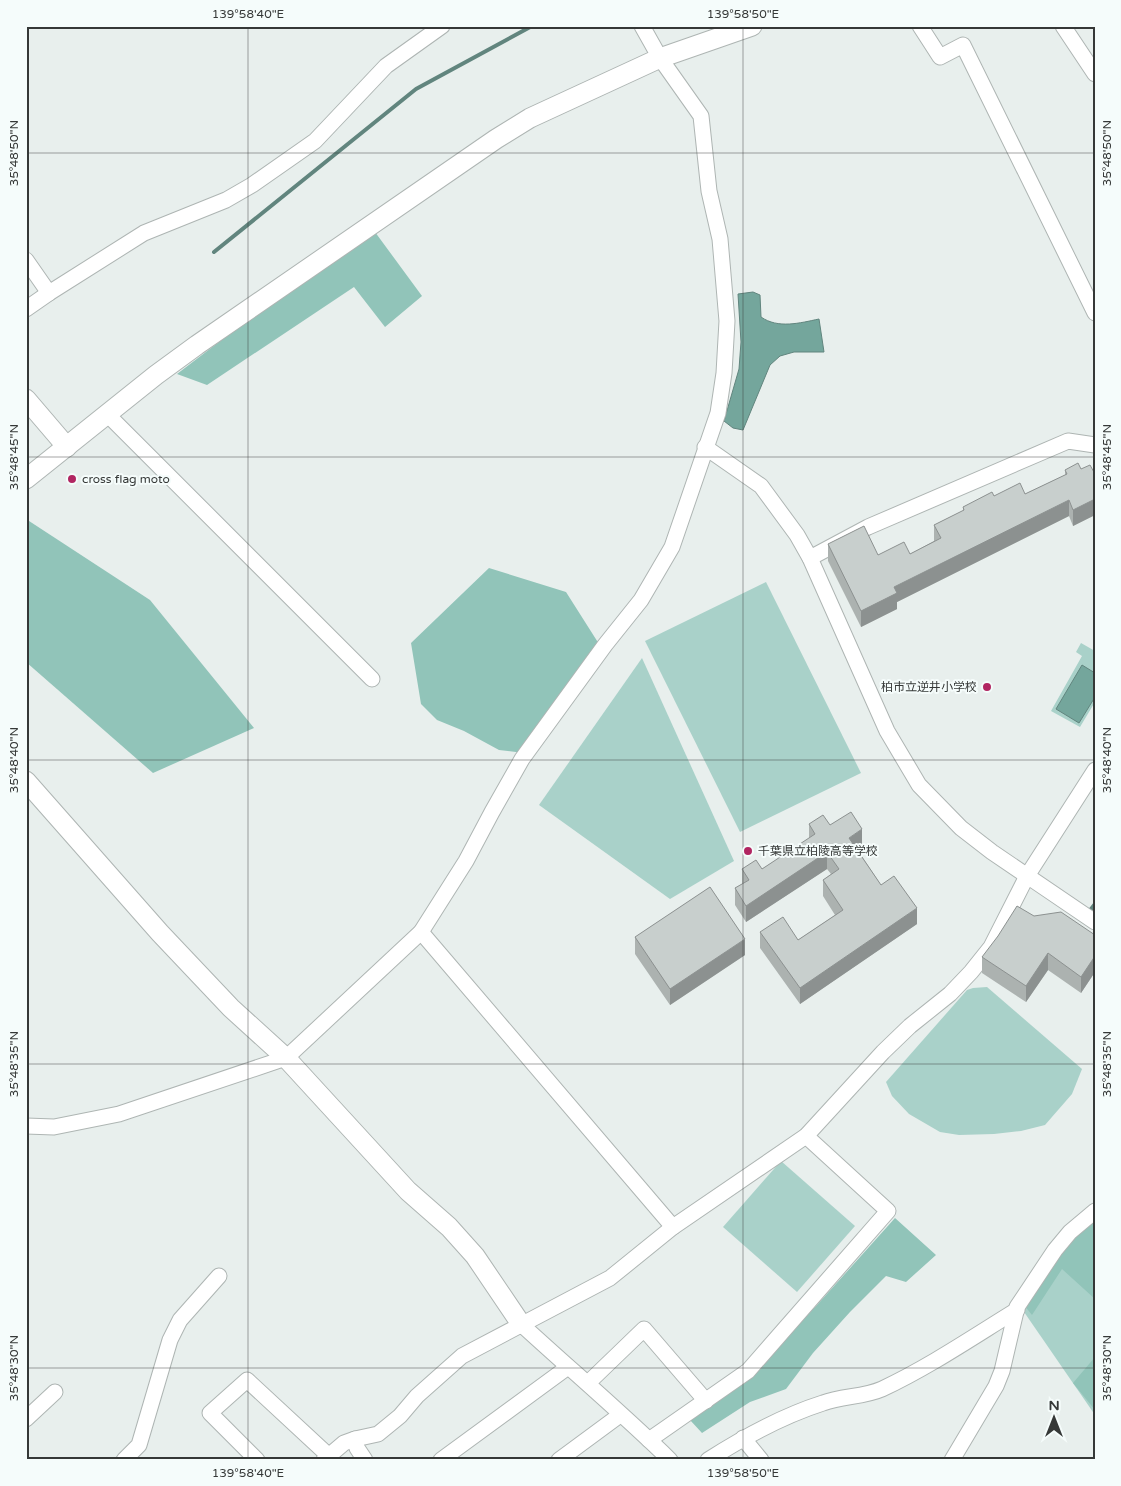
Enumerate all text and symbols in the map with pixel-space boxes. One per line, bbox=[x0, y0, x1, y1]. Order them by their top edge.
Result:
text: 139°58'40"E bbox=[212, 7, 285, 21]
text: 139°58'50"E bbox=[707, 7, 780, 21]
text: 35°48'50"N bbox=[7, 120, 21, 186]
text: 35°48'50"N bbox=[1100, 120, 1114, 186]
text: 35°48'45"N bbox=[7, 424, 21, 490]
text: 35°48'45"N bbox=[1100, 424, 1114, 490]
place label: cross flag moto bbox=[82, 472, 170, 486]
marker: cross flag moto bbox=[66, 473, 78, 485]
place label: 柏市立逆井小学校 bbox=[881, 680, 977, 694]
marker: 柏市立逆井小学校 bbox=[981, 681, 993, 693]
text: 35°48'40"N bbox=[7, 727, 21, 793]
text: 35°48'40"N bbox=[1100, 727, 1114, 793]
place label: 千葉県立柏陵高等学校 bbox=[758, 844, 878, 858]
marker: 千葉県立柏陵高等学校 bbox=[742, 845, 754, 857]
text: 35°48'35"N bbox=[7, 1031, 21, 1097]
text: 35°48'35"N bbox=[1100, 1031, 1114, 1097]
text: 35°48'30"N bbox=[7, 1335, 21, 1401]
text: 35°48'30"N bbox=[1100, 1335, 1114, 1401]
north arrow bbox=[1028, 1394, 1078, 1444]
text: N bbox=[1048, 1397, 1060, 1414]
text: 139°58'40"E bbox=[212, 1466, 285, 1480]
text: 139°58'50"E bbox=[707, 1466, 780, 1480]

